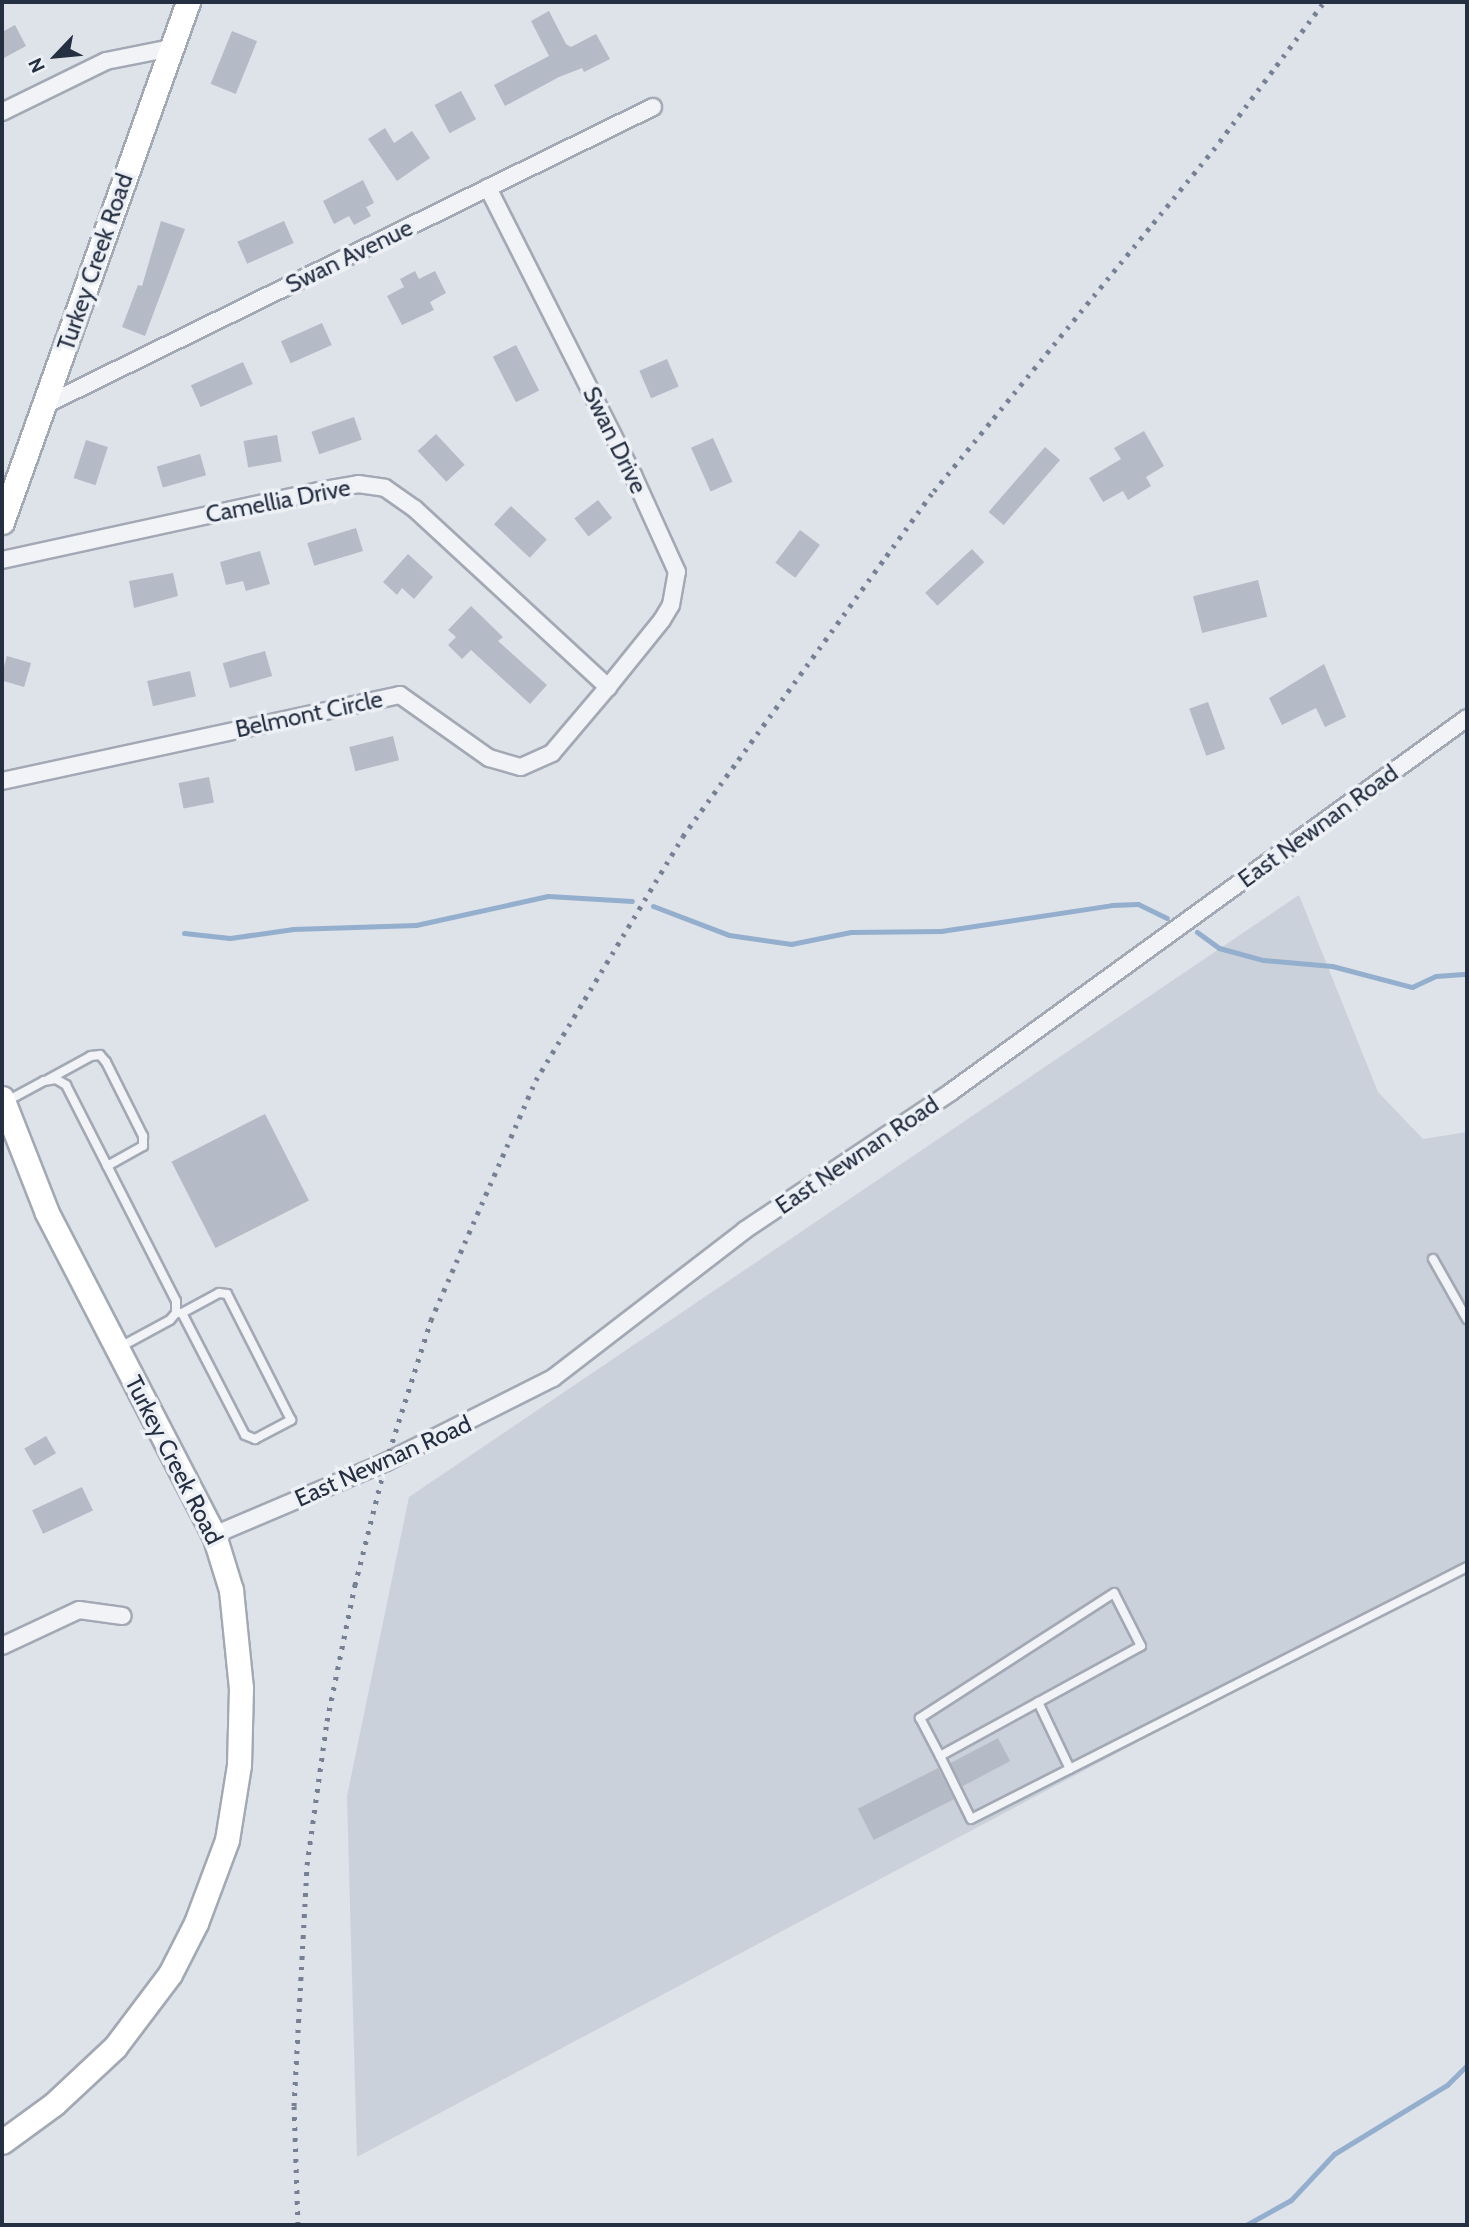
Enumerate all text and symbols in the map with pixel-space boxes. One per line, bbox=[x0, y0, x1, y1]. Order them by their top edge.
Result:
north arrow bbox=[21, 21, 91, 91]
text: N bbox=[23, 54, 50, 77]
street label: Turkey Creek Road bbox=[51, 170, 139, 354]
street label: Swan Avenue bbox=[281, 213, 417, 299]
street label: Swan Drive bbox=[577, 382, 653, 498]
street label: Camellia Drive bbox=[203, 473, 353, 529]
street label: Belmont Circle bbox=[233, 684, 385, 744]
street label: East Newnan Road bbox=[1233, 758, 1403, 894]
street label: East Newnan Road bbox=[770, 1090, 944, 1220]
street label: Turkey Creek Road bbox=[119, 1371, 229, 1549]
street label: East Newnan Road bbox=[290, 1409, 476, 1513]

